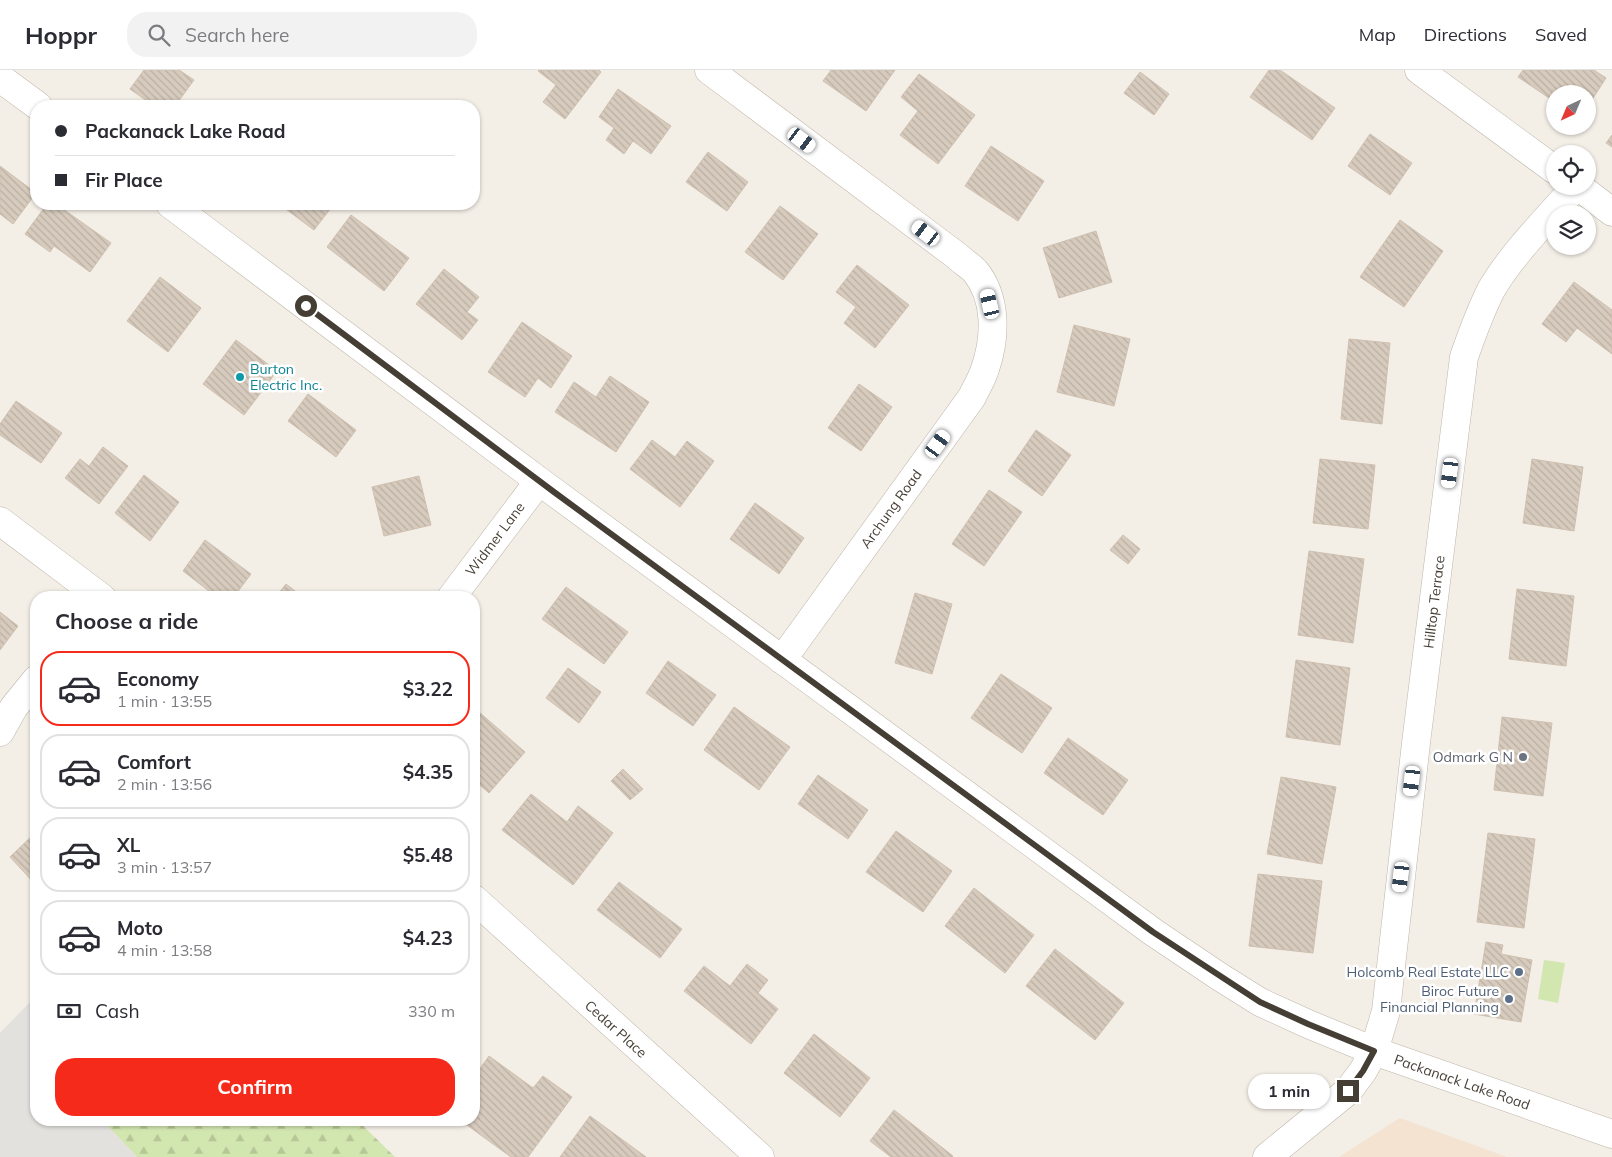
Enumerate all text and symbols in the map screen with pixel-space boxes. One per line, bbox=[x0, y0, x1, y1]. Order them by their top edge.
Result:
search box bbox=[127, 12, 477, 57]
text: Hoppr bbox=[25, 20, 97, 50]
icon: search bbox=[145, 21, 173, 49]
text: Search here bbox=[185, 23, 289, 47]
text: Map bbox=[1359, 23, 1396, 46]
text: Directions bbox=[1424, 23, 1507, 46]
text: Saved bbox=[1535, 23, 1587, 46]
north arrow bbox=[1546, 85, 1596, 135]
map controls bbox=[1546, 85, 1596, 255]
text: Packanack Lake Road bbox=[85, 119, 286, 143]
car bbox=[785, 125, 818, 155]
button: locate bbox=[1546, 145, 1596, 195]
text: Fir Place bbox=[85, 168, 163, 192]
button: layers bbox=[1546, 205, 1596, 255]
car bbox=[909, 218, 942, 248]
car bbox=[979, 288, 1000, 320]
route start bbox=[295, 295, 317, 317]
place label: Burton Electric Inc. bbox=[250, 360, 322, 394]
marker: Burton Electric Inc. bbox=[234, 371, 246, 383]
car bbox=[923, 427, 952, 461]
car bbox=[1440, 457, 1459, 489]
street label: Archung Road bbox=[856, 466, 926, 552]
street label: Widmer Lane bbox=[461, 499, 529, 579]
street label: Hilltop Terrace bbox=[1419, 555, 1449, 649]
text: Choose a ride bbox=[55, 607, 198, 635]
icon: car bbox=[57, 666, 102, 711]
text: Economy bbox=[117, 667, 199, 691]
text: $3.22 bbox=[403, 677, 453, 701]
text: 1 min · 13:55 bbox=[117, 691, 212, 711]
place label: Odmark G N bbox=[1433, 748, 1513, 766]
icon: car bbox=[57, 749, 102, 794]
text: Comfort bbox=[117, 750, 191, 774]
marker: Odmark G N bbox=[1517, 751, 1529, 763]
text: $4.35 bbox=[403, 760, 453, 784]
car bbox=[1402, 765, 1421, 797]
text: 2 min · 13:56 bbox=[117, 774, 212, 794]
icon: car bbox=[57, 832, 102, 877]
text: XL bbox=[117, 833, 140, 857]
text: $5.48 bbox=[403, 843, 453, 867]
text: 3 min · 13:57 bbox=[117, 857, 212, 877]
car bbox=[1391, 861, 1410, 893]
icon: car bbox=[57, 915, 102, 960]
text: Moto bbox=[117, 916, 163, 940]
text: $4.23 bbox=[403, 926, 453, 950]
text: 4 min · 13:58 bbox=[117, 940, 212, 960]
place label: Holcomb Real Estate LLC bbox=[1347, 963, 1509, 981]
marker: Holcomb Real Estate LLC bbox=[1513, 966, 1525, 978]
place label: Biroc Future Financial Planning bbox=[1380, 982, 1499, 1016]
marker: Biroc Future Financial Planning bbox=[1503, 993, 1515, 1005]
street label: Cedar Place bbox=[581, 996, 651, 1062]
icon: cash bbox=[55, 997, 83, 1025]
text: Cash bbox=[95, 999, 140, 1023]
text: 330 m bbox=[408, 1001, 455, 1021]
street label: Packanack Lake Road bbox=[1392, 1050, 1532, 1114]
button: Confirm bbox=[55, 1058, 455, 1116]
callout: 1 min bbox=[1248, 1074, 1330, 1108]
route end bbox=[1337, 1080, 1359, 1102]
text: 1 min bbox=[1268, 1081, 1310, 1101]

